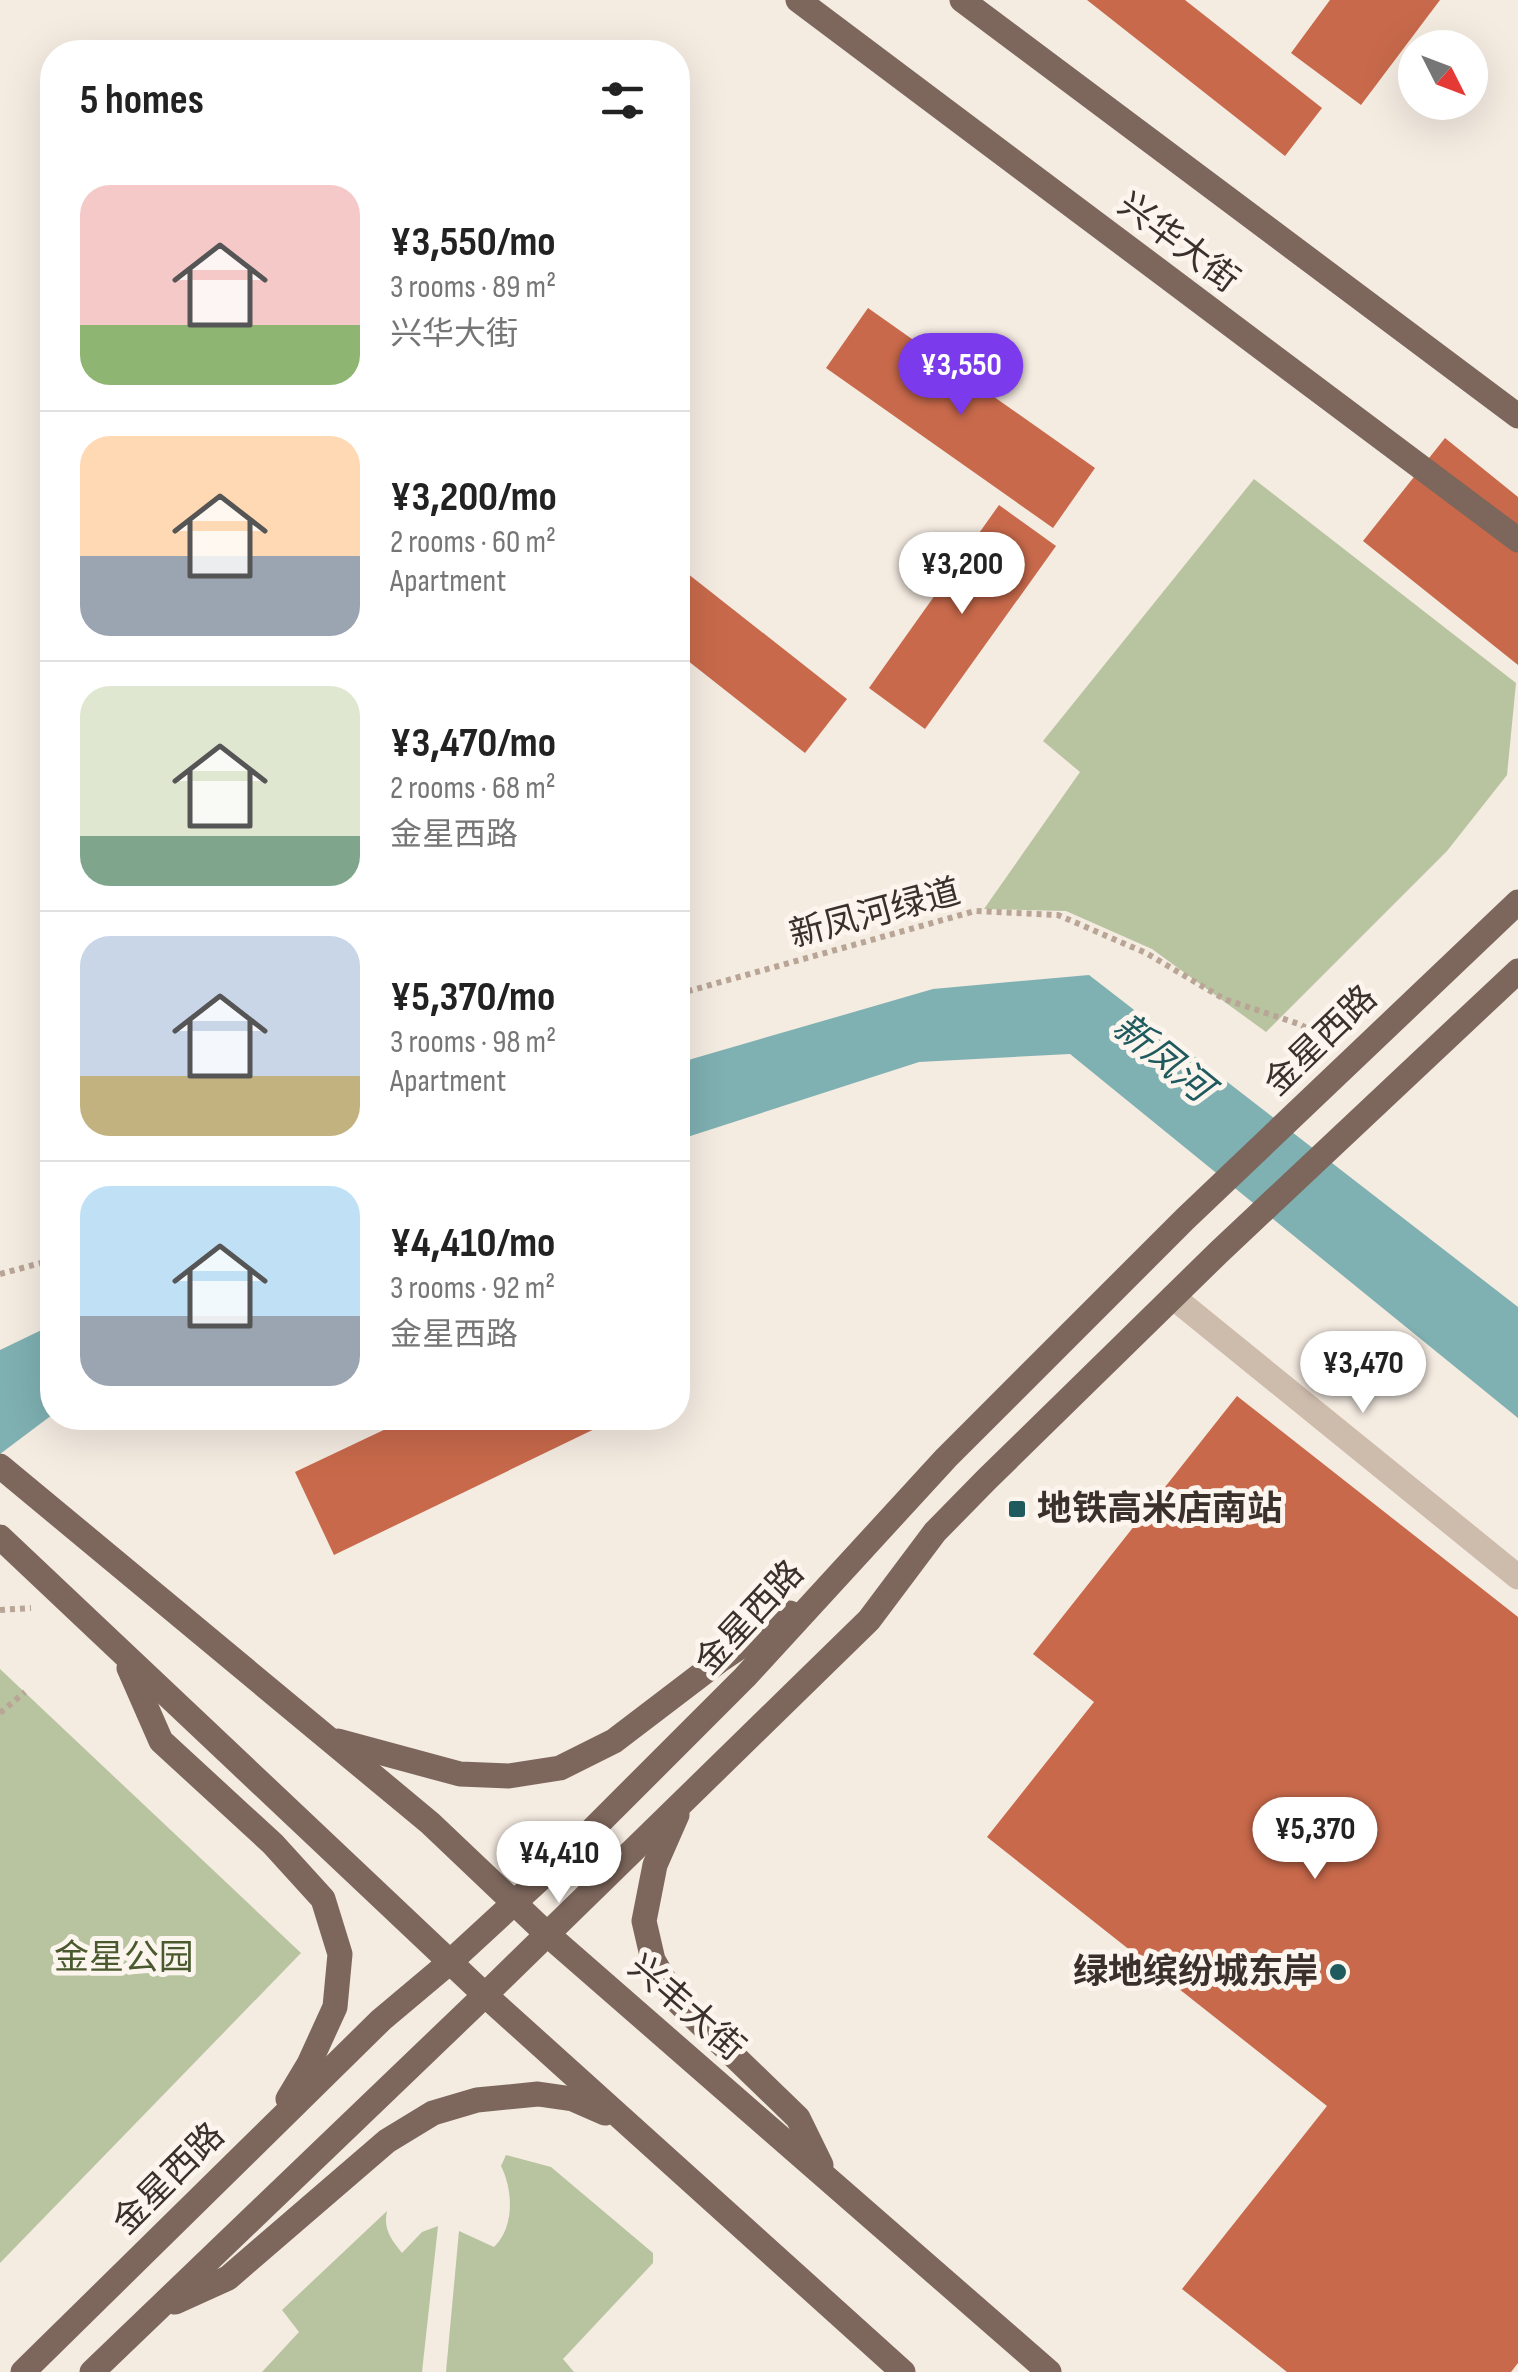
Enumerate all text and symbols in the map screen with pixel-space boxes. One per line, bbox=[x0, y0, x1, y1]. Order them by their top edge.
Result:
north arrow bbox=[1398, 30, 1488, 120]
map controls bbox=[1398, 30, 1488, 120]
icon: filters bbox=[595, 73, 650, 128]
text: 5 homes bbox=[80, 75, 204, 126]
street label: 兴华大街 bbox=[1109, 184, 1247, 302]
text: ¥3,550/mo bbox=[390, 217, 556, 268]
icon: home bbox=[160, 225, 280, 345]
text: 3 rooms · 89 m² bbox=[390, 268, 556, 307]
text: 兴华大街 bbox=[390, 315, 518, 354]
pin: ¥3,550 bbox=[880, 333, 1042, 418]
text: ¥3,550 bbox=[920, 346, 1002, 385]
text: ¥3,200/mo bbox=[390, 472, 557, 523]
icon: home bbox=[160, 476, 280, 596]
text: 2 rooms · 60 m² bbox=[390, 523, 556, 562]
pin: ¥3,200 bbox=[881, 532, 1043, 617]
text: ¥3,200 bbox=[921, 545, 1003, 584]
text: Apartment bbox=[390, 562, 506, 601]
text: ¥3,470/mo bbox=[390, 718, 556, 769]
icon: home bbox=[160, 726, 280, 846]
text: 2 rooms · 68 m² bbox=[390, 769, 556, 808]
text: 金星西路 bbox=[390, 816, 518, 855]
street label: 新凤河绿道 bbox=[785, 871, 965, 957]
text: ¥5,370/mo bbox=[390, 972, 555, 1023]
icon: home bbox=[160, 976, 280, 1096]
street label: 金星西路 bbox=[1256, 977, 1386, 1105]
water label: 新凤河 bbox=[1104, 1005, 1226, 1116]
text: 3 rooms · 98 m² bbox=[390, 1023, 556, 1062]
text: Apartment bbox=[390, 1062, 506, 1101]
text: ¥4,410/mo bbox=[390, 1218, 555, 1269]
icon: home bbox=[160, 1226, 280, 1346]
text: 3 rooms · 92 m² bbox=[390, 1269, 555, 1308]
text: 金星西路 bbox=[390, 1316, 518, 1355]
pin: ¥3,470 bbox=[1282, 1331, 1444, 1416]
text: ¥3,470 bbox=[1322, 1344, 1404, 1383]
place label: 地铁高米店南站 bbox=[1037, 1488, 1282, 1531]
marker: 地铁高米店南站 bbox=[1006, 1498, 1028, 1520]
street label: 金星西路 bbox=[687, 1552, 813, 1684]
pin: ¥5,370 bbox=[1234, 1797, 1396, 1882]
text: ¥5,370 bbox=[1274, 1810, 1356, 1849]
pin: ¥4,410 bbox=[478, 1821, 640, 1906]
text: ¥4,410 bbox=[518, 1834, 600, 1873]
park label: 金星公园 bbox=[54, 1937, 194, 1980]
street label: 兴丰大街 bbox=[619, 1946, 753, 2070]
place label: 绿地缤纷城东岸 bbox=[1073, 1951, 1318, 1994]
marker: 绿地缤纷城东岸 bbox=[1327, 1961, 1349, 1983]
street label: 金星西路 bbox=[104, 2114, 234, 2244]

